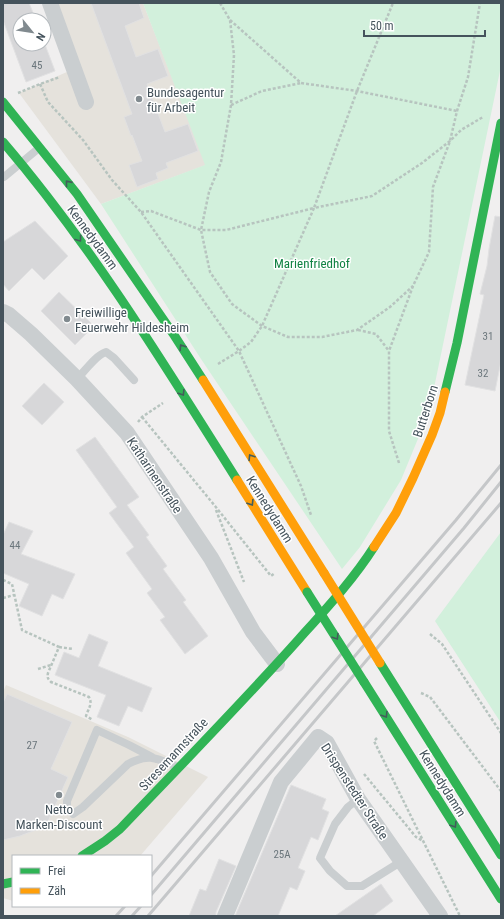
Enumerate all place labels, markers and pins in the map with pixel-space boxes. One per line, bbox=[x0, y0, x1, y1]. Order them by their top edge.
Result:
place label: Bundesagentur für Arbeit bbox=[147, 85, 224, 115]
marker: Bundesagentur für Arbeit bbox=[134, 94, 144, 104]
place label: Freiwillige Feuerwehr Hildesheim bbox=[75, 305, 189, 335]
marker: Freiwillige Feuerwehr Hildesheim bbox=[62, 314, 72, 324]
marker: Netto Marken-Discount bbox=[54, 790, 64, 800]
place label: Netto Marken-Discount bbox=[16, 802, 102, 832]

